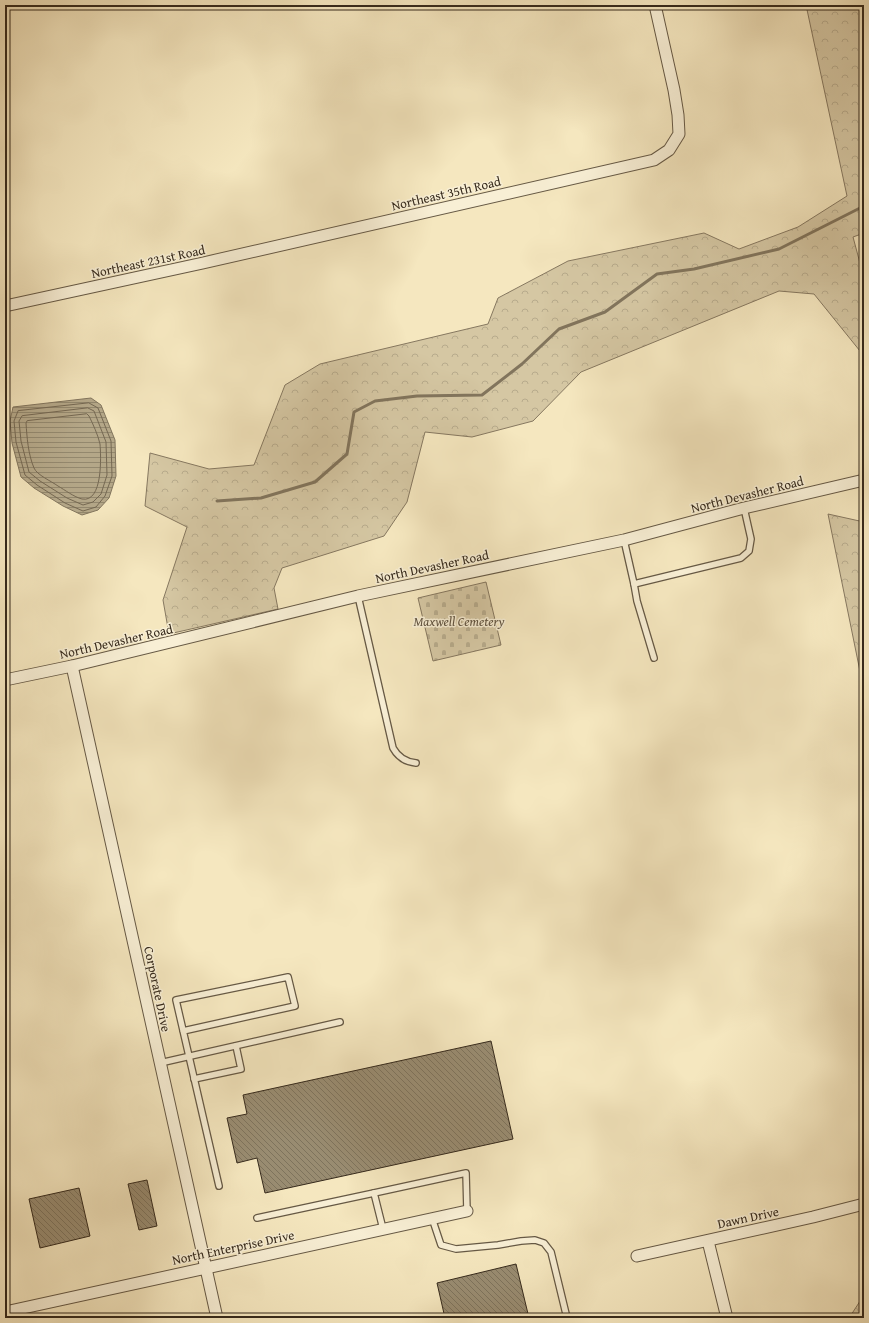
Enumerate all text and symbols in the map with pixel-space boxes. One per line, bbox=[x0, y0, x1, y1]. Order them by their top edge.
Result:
street label: Northeast 35th Road bbox=[390, 172, 503, 215]
street label: Northeast 231st Road bbox=[89, 240, 207, 283]
street label: North Devasher Road bbox=[689, 471, 806, 518]
street label: North Devasher Road bbox=[374, 545, 491, 588]
park label: Maxwell Cemetery bbox=[414, 612, 504, 631]
street label: North Devasher Road bbox=[58, 619, 175, 664]
street label: Corporate Drive bbox=[139, 945, 176, 1034]
street label: Dawn Drive bbox=[716, 1202, 781, 1233]
street label: North Enterprise Drive bbox=[170, 1225, 296, 1270]

